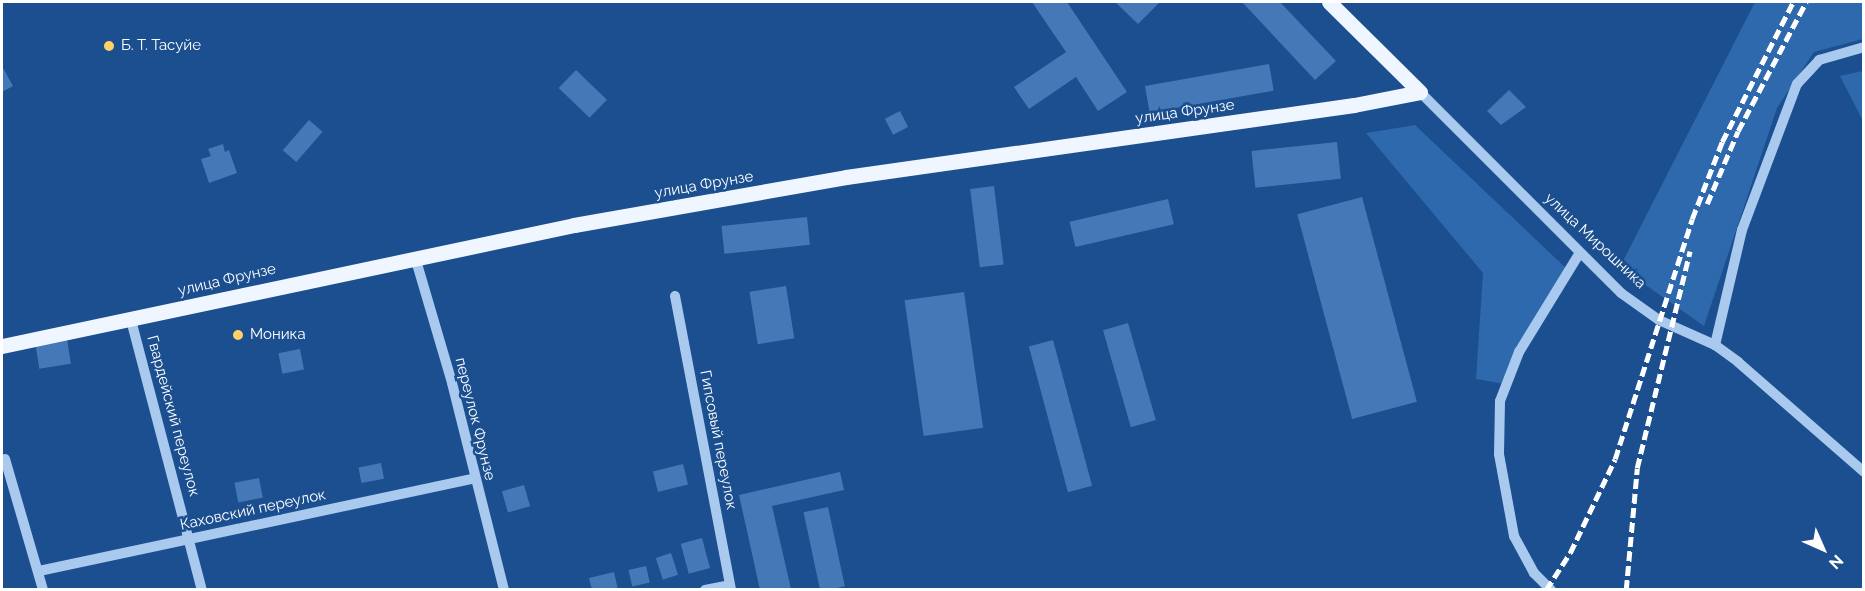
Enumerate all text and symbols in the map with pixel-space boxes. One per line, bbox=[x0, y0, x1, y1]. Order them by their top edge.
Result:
place label: Б. Т. Тасуйе bbox=[121, 37, 202, 55]
marker: Б. Т. Тасуйе bbox=[102, 39, 116, 53]
street label: улица Фрунзе bbox=[1134, 96, 1236, 128]
street label: улица Фрунзе bbox=[653, 167, 755, 203]
street label: улица Мирошника bbox=[1541, 189, 1649, 293]
street label: улица Фрунзе bbox=[176, 260, 278, 300]
place label: Моника bbox=[250, 326, 306, 344]
marker: Моника bbox=[231, 328, 245, 342]
street label: Гвардейский переулок bbox=[143, 334, 203, 498]
street label: переулок Фрунзе bbox=[451, 356, 499, 482]
street label: Гипсовый переулок bbox=[696, 369, 740, 511]
street label: Каховский переулок bbox=[179, 486, 327, 534]
north arrow bbox=[1793, 519, 1853, 579]
text: N bbox=[1825, 551, 1847, 573]

